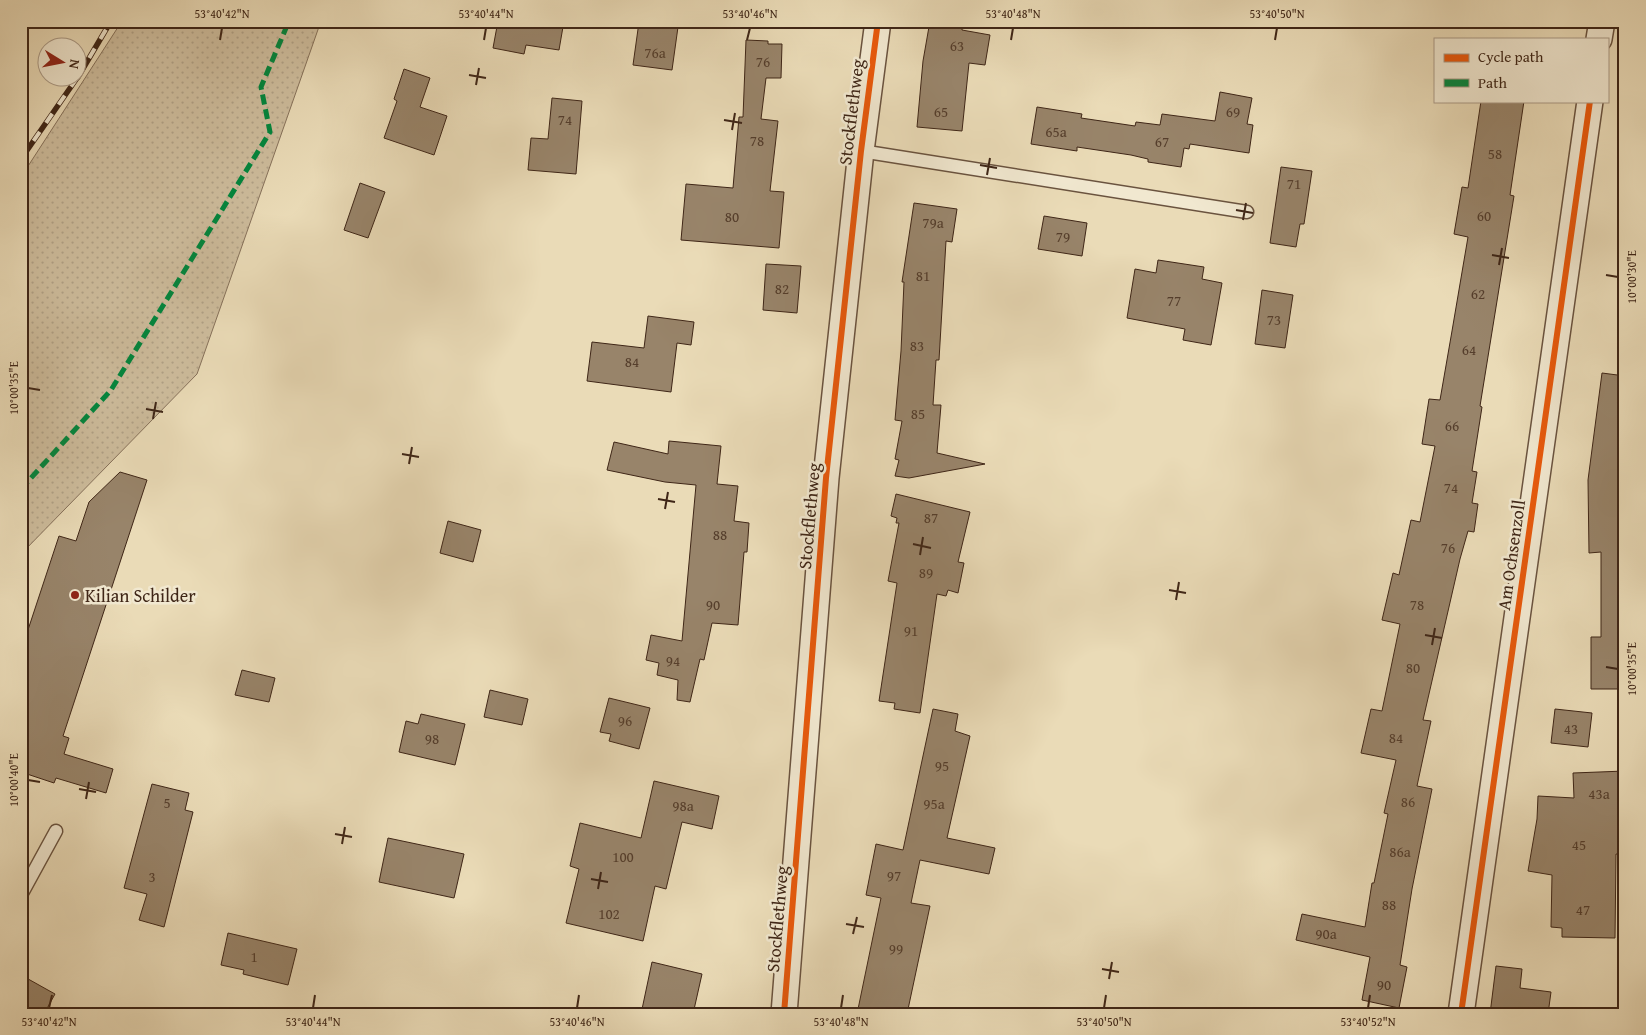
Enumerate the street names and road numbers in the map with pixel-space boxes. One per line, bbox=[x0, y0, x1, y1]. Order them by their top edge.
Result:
street label: Stockflethweg bbox=[831, 57, 871, 167]
street label: Stockflethweg bbox=[791, 462, 827, 570]
street label: Am Ochsenzoll bbox=[1490, 498, 1532, 612]
street label: Stockflethweg bbox=[759, 865, 795, 973]

